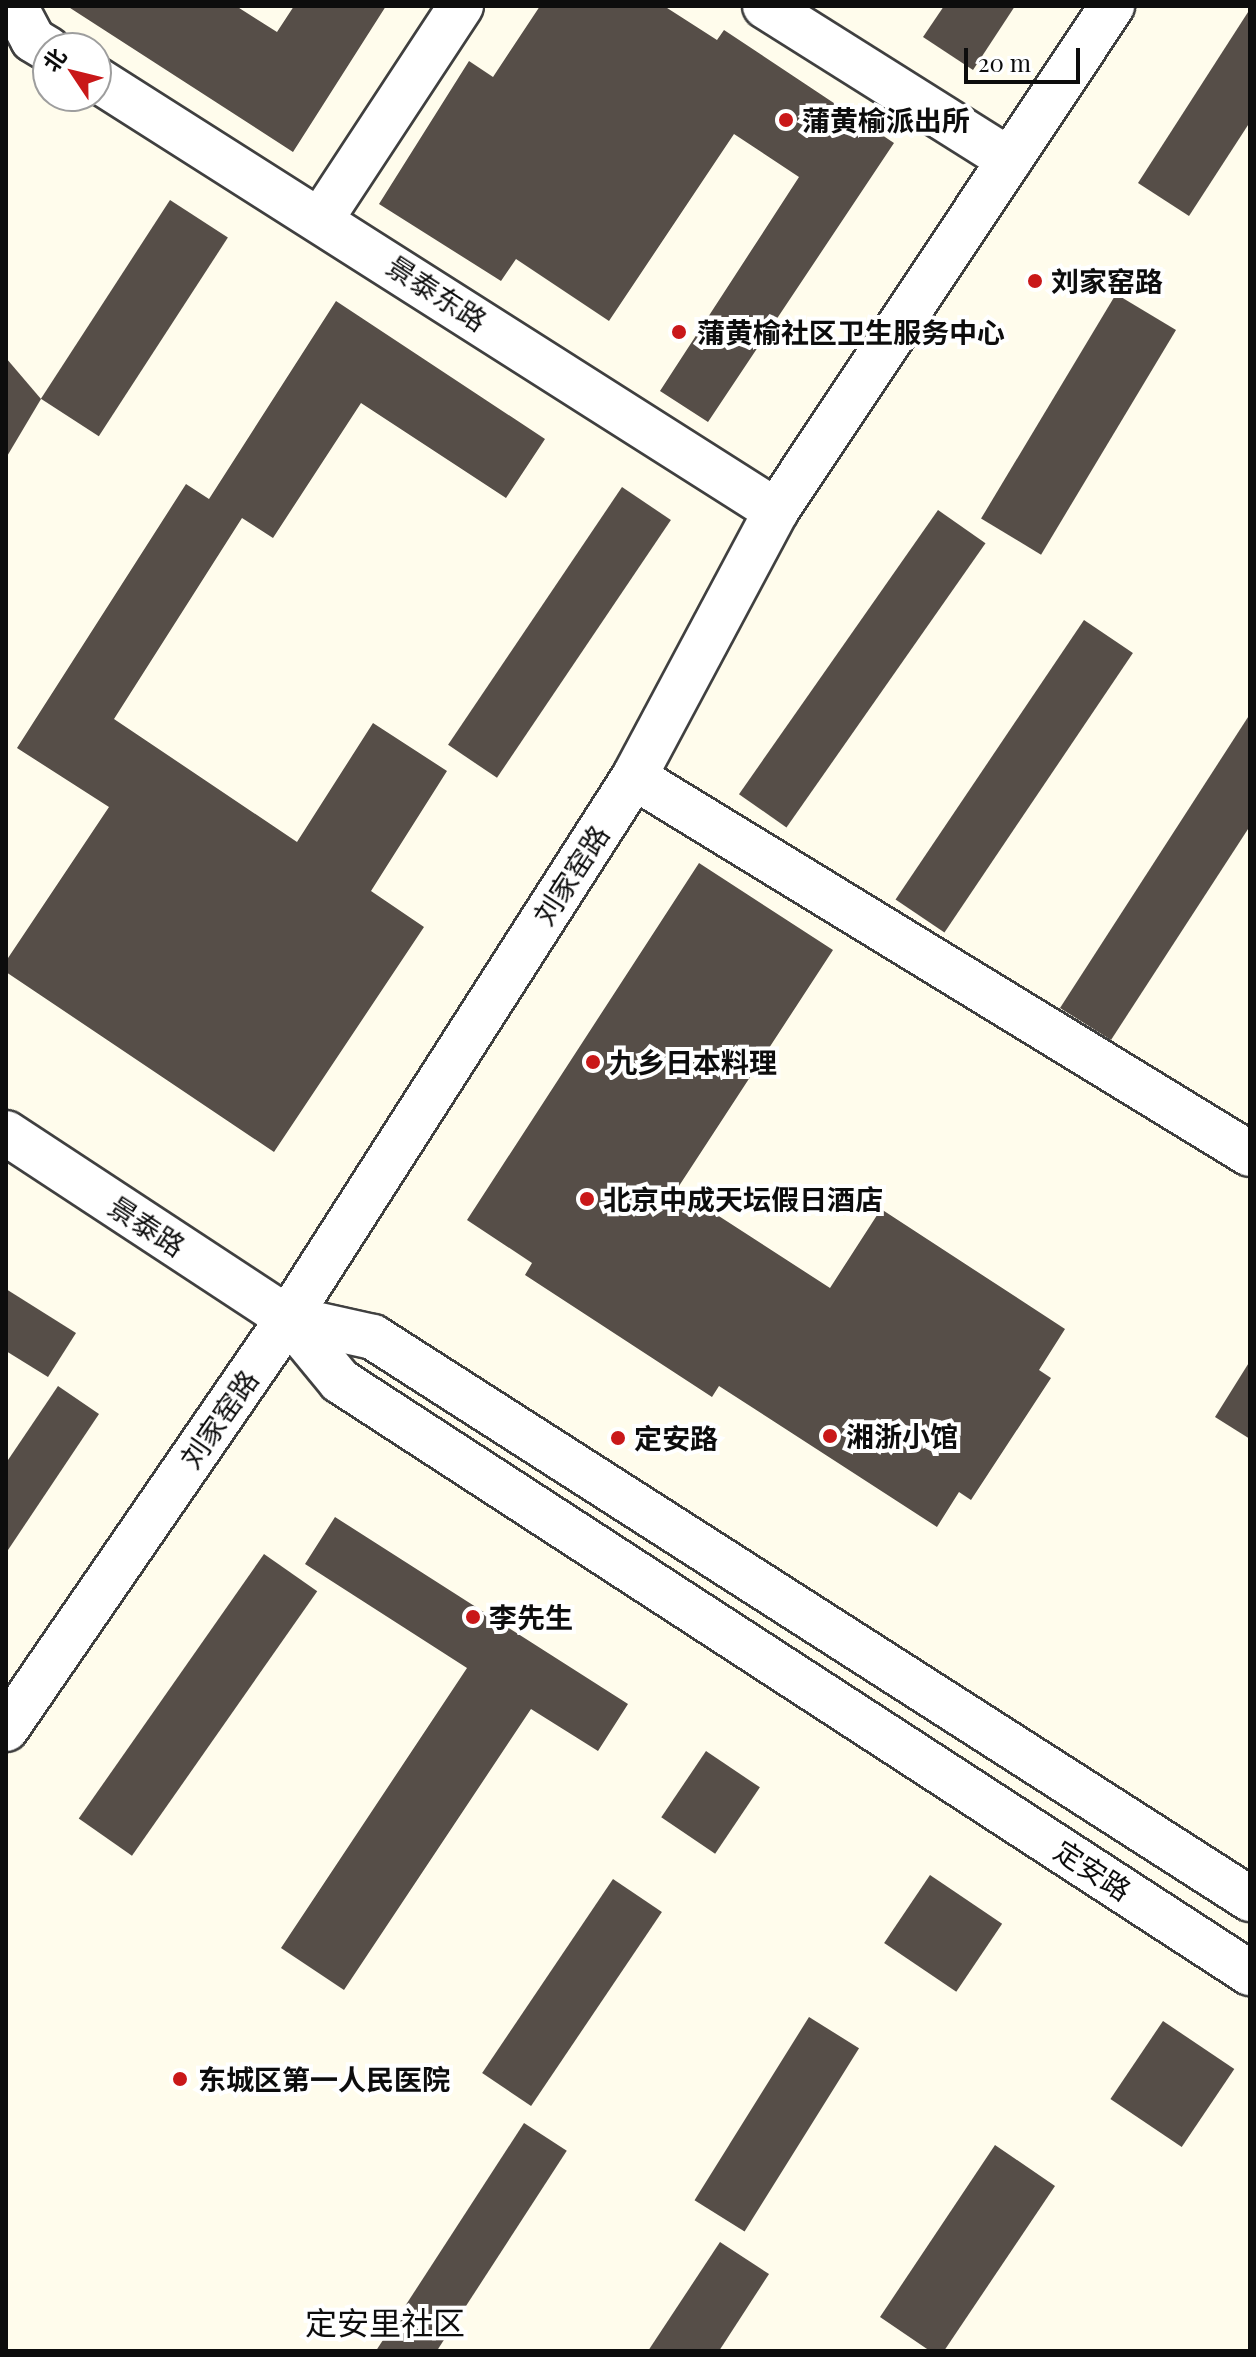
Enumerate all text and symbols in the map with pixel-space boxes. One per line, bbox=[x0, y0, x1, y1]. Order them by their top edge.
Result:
north arrow bbox=[32, 32, 112, 112]
scale bar bbox=[968, 32, 1084, 82]
text: 北 bbox=[35, 42, 73, 77]
text: 20 m bbox=[978, 46, 1031, 78]
place label: 蒲黄榆派出所 bbox=[802, 103, 970, 137]
marker: 蒲黄榆派出所 bbox=[777, 111, 795, 129]
street label: 景泰东路 bbox=[381, 248, 493, 338]
place label: 刘家窑路 bbox=[1051, 264, 1163, 298]
marker: 刘家窑路 bbox=[1026, 272, 1044, 290]
place label: 蒲黄榆社区卫生服务中心 bbox=[697, 315, 1005, 349]
marker: 蒲黄榆社区卫生服务中心 bbox=[668, 321, 690, 343]
street label: 刘家窑路 bbox=[526, 819, 616, 931]
place label: 九乡日本料理 bbox=[609, 1045, 777, 1079]
marker: 九乡日本料理 bbox=[584, 1053, 602, 1071]
place label: 北京中成天坛假日酒店 bbox=[603, 1182, 883, 1216]
street label: 景泰路 bbox=[103, 1189, 191, 1263]
marker: 北京中成天坛假日酒店 bbox=[578, 1190, 596, 1208]
street label: 刘家窑路 bbox=[173, 1363, 265, 1475]
place label: 湘浙小馆 bbox=[846, 1419, 958, 1453]
place label: 定安路 bbox=[634, 1421, 718, 1455]
marker: 湘浙小馆 bbox=[821, 1427, 839, 1445]
marker: 定安路 bbox=[609, 1429, 627, 1447]
place label: 李先生 bbox=[489, 1600, 573, 1634]
marker: 李先生 bbox=[464, 1608, 482, 1626]
street label: 定安路 bbox=[1049, 1833, 1137, 1907]
place label: 东城区第一人民医院 bbox=[198, 2062, 450, 2096]
marker: 东城区第一人民医院 bbox=[169, 2068, 191, 2090]
district label: 定安里社区 bbox=[305, 2303, 465, 2341]

